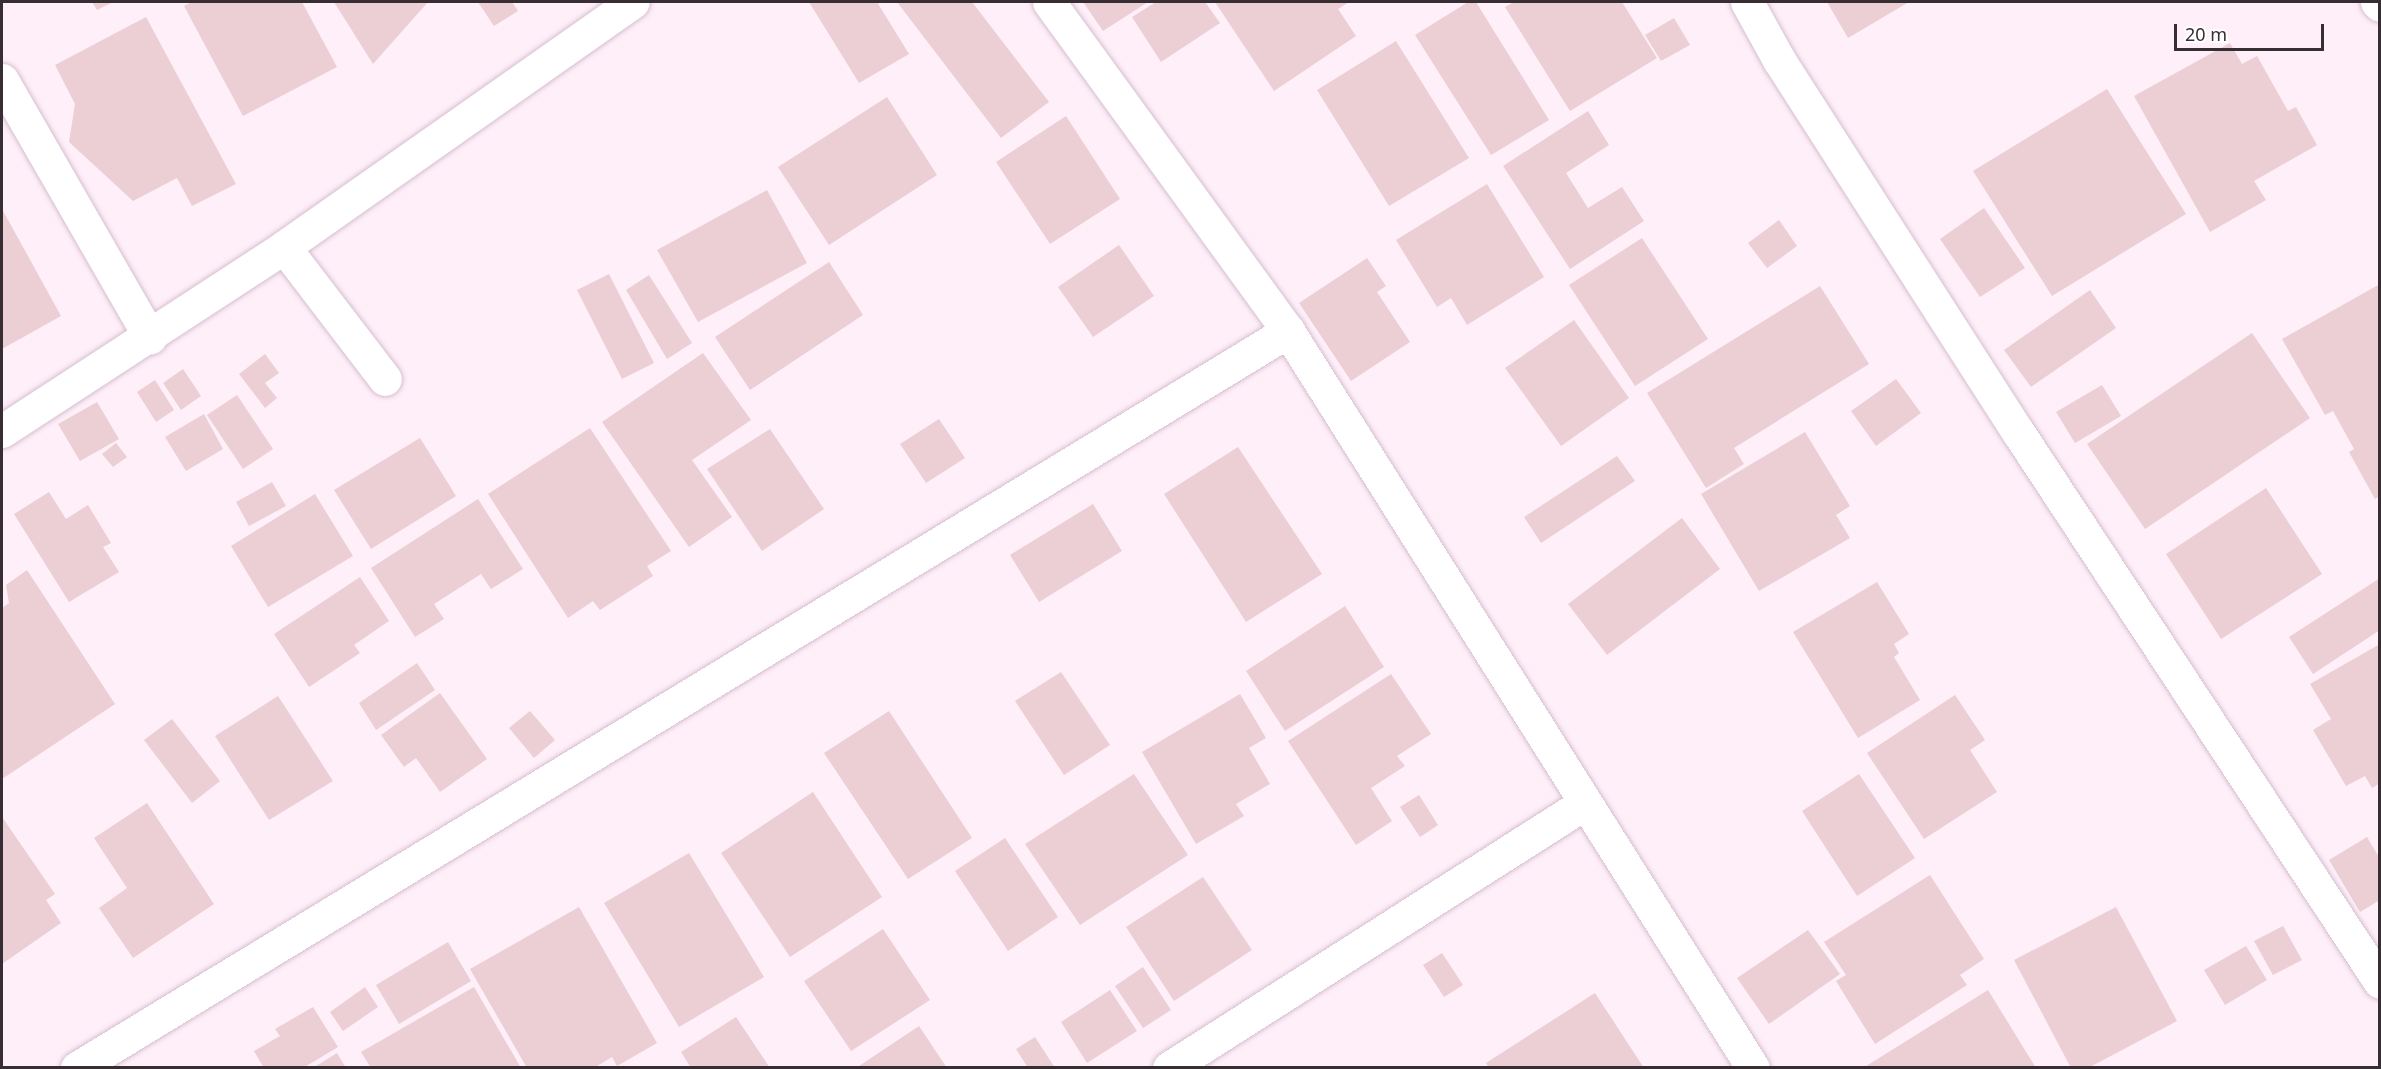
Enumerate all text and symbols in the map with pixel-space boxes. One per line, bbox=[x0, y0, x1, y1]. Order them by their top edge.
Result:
scale bar bbox=[2177, 12, 2327, 50]
text: 20 m bbox=[2185, 22, 2227, 46]

